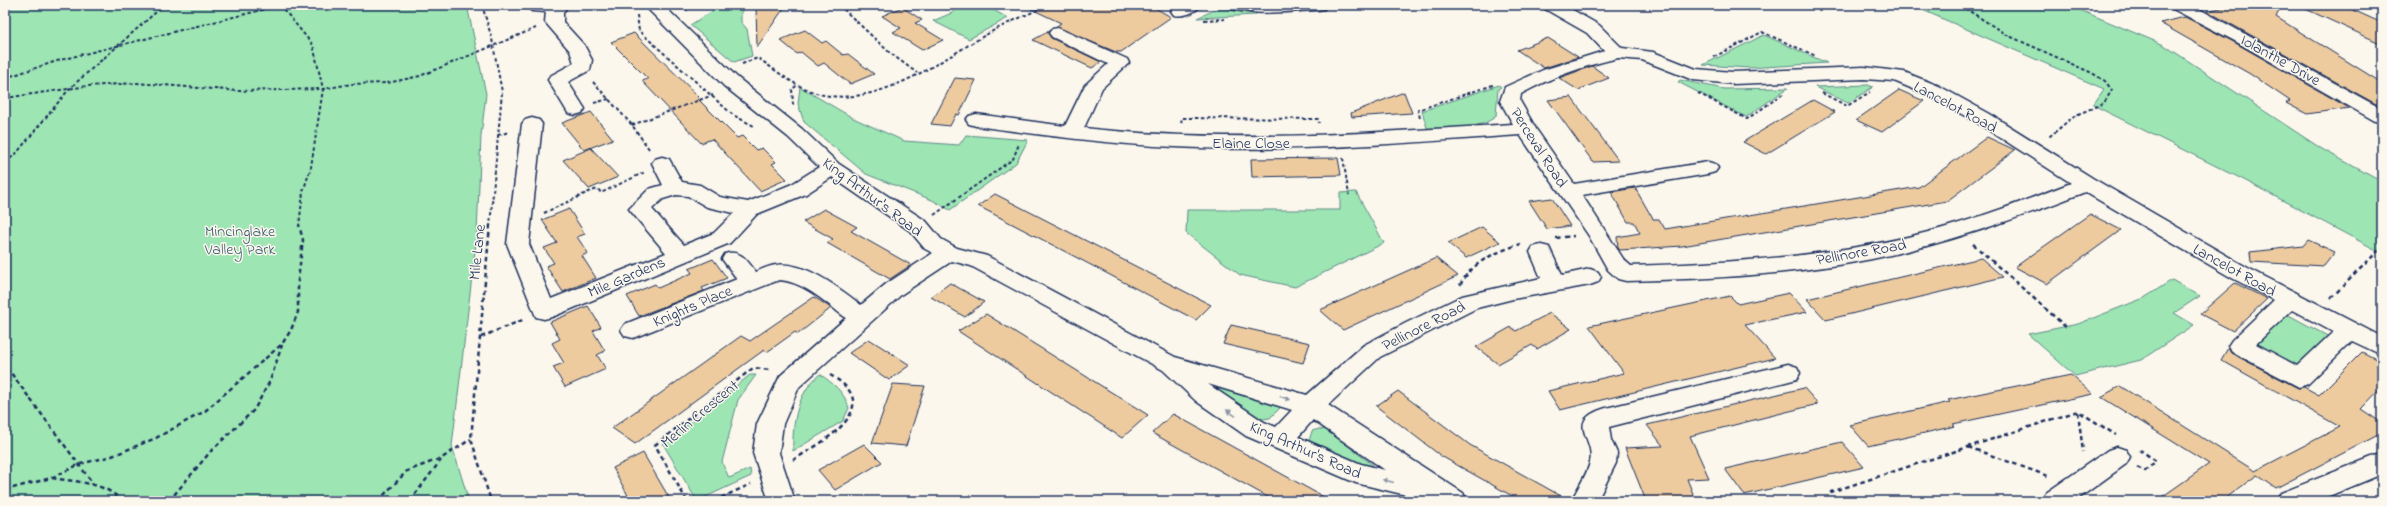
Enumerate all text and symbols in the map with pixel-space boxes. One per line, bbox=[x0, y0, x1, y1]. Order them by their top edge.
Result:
street label: Iolanthe Drive bbox=[2236, 29, 2325, 93]
street label: Lancelot Road bbox=[1909, 76, 2001, 140]
street label: Perceval Road bbox=[1503, 103, 1573, 193]
street label: Elaine Close bbox=[1212, 132, 1291, 156]
street label: King Arthur's Road bbox=[817, 152, 927, 243]
park label: Mincinglake Valley Park bbox=[204, 220, 276, 262]
street label: Mile Lane bbox=[463, 222, 493, 281]
street label: Pellinore Road bbox=[1815, 233, 1908, 273]
street label: Lancelot Road bbox=[2188, 238, 2280, 304]
street label: Mile Gardens bbox=[584, 251, 669, 305]
street label: Knights Place bbox=[649, 279, 737, 334]
street label: Pellinore Road bbox=[1378, 295, 1470, 358]
street label: Merlin Crescent bbox=[656, 374, 745, 455]
one-way arrow bbox=[1279, 395, 1291, 401]
one-way arrow bbox=[1225, 409, 1237, 416]
street label: King Arthur's Road bbox=[1245, 415, 1365, 486]
one-way arrow bbox=[1381, 477, 1394, 483]

